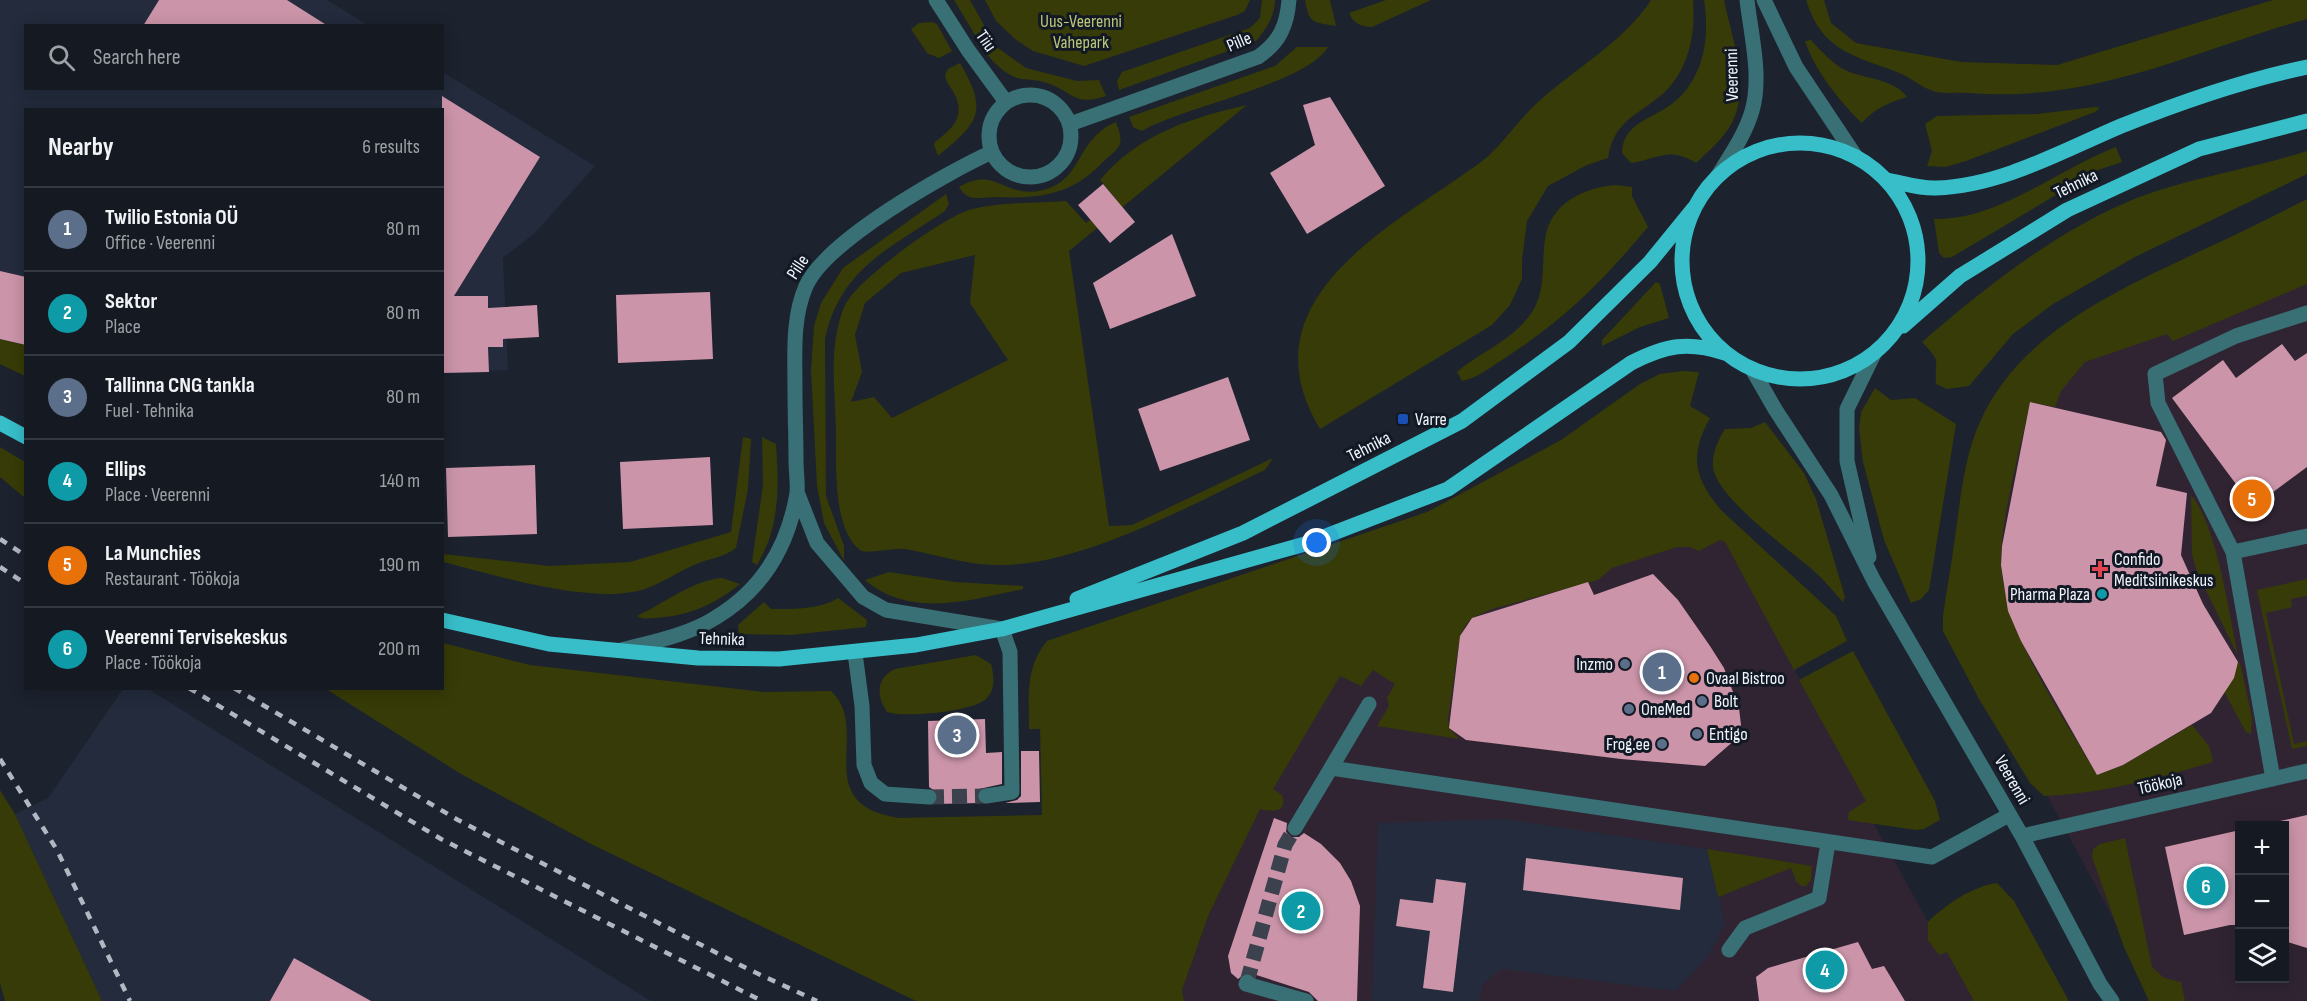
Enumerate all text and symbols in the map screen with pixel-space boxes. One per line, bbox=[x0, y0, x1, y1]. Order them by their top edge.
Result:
park label: Uus-Veerenni Vahepark bbox=[1040, 11, 1122, 53]
search box bbox=[24, 24, 444, 90]
street label: Tiiu bbox=[971, 26, 1001, 56]
street label: Pille bbox=[1223, 27, 1255, 57]
icon: search bbox=[45, 41, 78, 74]
text: Search here bbox=[93, 44, 180, 71]
street label: Veerenni bbox=[1721, 48, 1743, 102]
text: Nearby bbox=[48, 132, 114, 163]
text: 6 results bbox=[362, 135, 420, 159]
street label: Tehnika bbox=[2051, 164, 2101, 204]
text: Twilio Estonia OÜ bbox=[105, 204, 238, 231]
text: 1 bbox=[64, 217, 71, 241]
text: 80 m bbox=[386, 217, 420, 241]
text: Office · Veerenni bbox=[105, 231, 215, 255]
street label: Pille bbox=[782, 251, 814, 283]
text: Sektor bbox=[105, 288, 157, 315]
text: 2 bbox=[63, 301, 72, 325]
text: 80 m bbox=[386, 301, 420, 325]
text: Place bbox=[105, 315, 141, 339]
text: Tallinna CNG tankla bbox=[105, 372, 255, 399]
text: 3 bbox=[63, 385, 72, 409]
text: 80 m bbox=[386, 385, 420, 409]
text: Fuel · Tehnika bbox=[105, 399, 194, 423]
place label: Varre bbox=[1415, 409, 1447, 430]
marker: Varre bbox=[1396, 412, 1410, 426]
street label: Tehnika bbox=[1344, 427, 1394, 467]
text: Ellips bbox=[105, 456, 146, 483]
text: 4 bbox=[63, 469, 72, 493]
text: 140 m bbox=[380, 469, 420, 493]
pin: 5 bbox=[2232, 476, 2272, 522]
text: Place · Veerenni bbox=[105, 483, 210, 507]
your location bbox=[1302, 528, 1331, 557]
text: La Munchies bbox=[105, 540, 201, 567]
place label: Confido Meditsiinikeskus bbox=[2114, 549, 2214, 591]
text: 5 bbox=[63, 553, 72, 577]
text: 190 m bbox=[379, 553, 420, 577]
marker: Confido Meditsiinikeskus bbox=[2091, 560, 2109, 578]
text: Restaurant · Töökoja bbox=[105, 567, 240, 591]
place label: Pharma Plaza bbox=[2010, 584, 2090, 605]
marker: Pharma Plaza bbox=[2095, 587, 2109, 601]
text: Veerenni Tervisekeskus bbox=[105, 624, 287, 651]
street label: Tehnika bbox=[699, 628, 745, 650]
text: 6 bbox=[63, 637, 72, 661]
text: 200 m bbox=[378, 637, 420, 661]
pin: 1 bbox=[1642, 650, 1682, 694]
text: Place · Töökoja bbox=[105, 651, 201, 675]
place label: Inzmo bbox=[1576, 654, 1613, 675]
marker: Inzmo bbox=[1618, 657, 1632, 671]
place label: Ovaal Bistroo bbox=[1706, 668, 1785, 689]
marker: Ovaal Bistroo bbox=[1687, 671, 1701, 685]
place label: Bolt bbox=[1714, 691, 1739, 712]
marker: Bolt bbox=[1695, 694, 1709, 708]
place label: OneMed bbox=[1641, 699, 1690, 720]
marker: OneMed bbox=[1622, 702, 1636, 716]
pin: 3 bbox=[938, 712, 976, 758]
place label: Entigo bbox=[1709, 724, 1748, 745]
marker: Entigo bbox=[1690, 727, 1704, 741]
place label: Frog.ee bbox=[1606, 734, 1650, 755]
marker: Frog.ee bbox=[1655, 737, 1669, 751]
street label: Veerenni bbox=[1990, 752, 2034, 808]
street label: Töökoja bbox=[2136, 769, 2184, 799]
map controls bbox=[2235, 821, 2289, 983]
button: + bbox=[2235, 821, 2289, 875]
pin: 6 bbox=[2186, 864, 2226, 908]
button: − bbox=[2235, 875, 2289, 929]
pin: 2 bbox=[1282, 888, 1320, 934]
button: layers bbox=[2235, 929, 2289, 983]
pin: 4 bbox=[1806, 948, 1844, 992]

